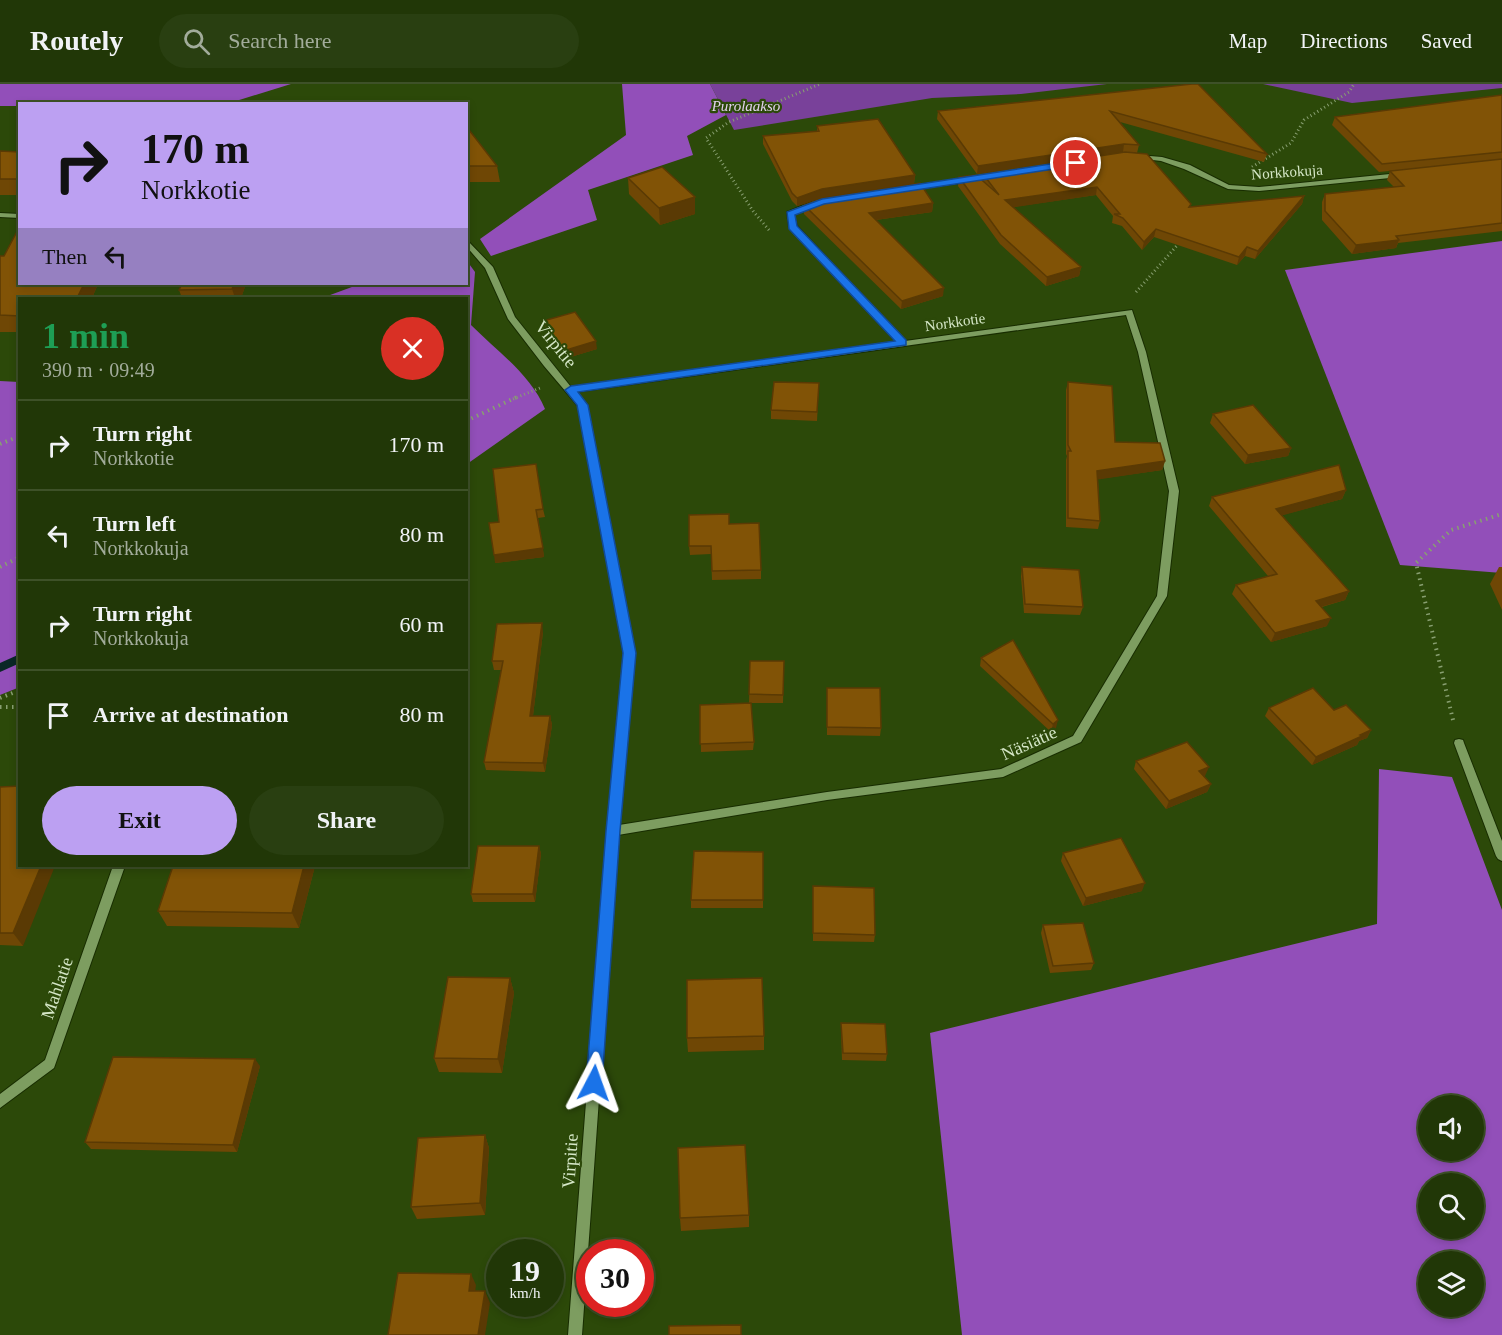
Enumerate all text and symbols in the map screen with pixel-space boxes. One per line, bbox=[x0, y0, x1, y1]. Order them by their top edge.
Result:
search box bbox=[159, 14, 579, 68]
text: Routely bbox=[30, 25, 123, 56]
icon: search bbox=[180, 25, 213, 58]
text: Search here bbox=[228, 28, 332, 53]
text: Map bbox=[1229, 29, 1267, 53]
text: Directions bbox=[1300, 29, 1388, 53]
text: Saved bbox=[1421, 29, 1472, 53]
park label: Purolaakso bbox=[711, 98, 781, 114]
icon: right bbox=[42, 126, 120, 204]
text: 170 m bbox=[141, 126, 250, 172]
pin bbox=[1050, 137, 1101, 188]
icon: arrive bbox=[1059, 146, 1092, 179]
street label: Norkkokuja bbox=[1251, 161, 1324, 182]
text: Norkkotie bbox=[141, 175, 250, 205]
icon: left bbox=[99, 240, 132, 273]
text: Then bbox=[42, 244, 87, 269]
street label: Norkkotie bbox=[924, 310, 987, 334]
text: 1 min bbox=[42, 316, 129, 356]
street label: Virpitie bbox=[531, 316, 581, 372]
button: close bbox=[381, 317, 444, 380]
text: 390 m · 09:49 bbox=[42, 359, 155, 381]
text: Turn right bbox=[93, 421, 192, 446]
icon: right bbox=[42, 429, 75, 462]
text: 170 m bbox=[388, 432, 444, 457]
text: Norkkotie bbox=[93, 447, 174, 469]
text: Turn left bbox=[93, 511, 176, 536]
icon: left bbox=[42, 519, 75, 552]
text: 80 m bbox=[399, 522, 444, 547]
text: Norkkokuja bbox=[93, 537, 189, 559]
text: Turn right bbox=[93, 601, 192, 626]
icon: right bbox=[42, 609, 75, 642]
text: 60 m bbox=[399, 612, 444, 637]
text: Norkkokuja bbox=[93, 627, 189, 649]
icon: arrive bbox=[42, 699, 75, 732]
text: Arrive at destination bbox=[93, 702, 289, 727]
text: 80 m bbox=[399, 702, 444, 727]
street label: Näsiätie bbox=[998, 722, 1060, 764]
button: Exit bbox=[42, 786, 237, 855]
button: Share bbox=[249, 786, 444, 855]
street label: Mahlatie bbox=[37, 954, 77, 1022]
position arrow bbox=[562, 1051, 626, 1115]
map controls bbox=[1418, 1095, 1484, 1317]
button: sound bbox=[1418, 1095, 1484, 1161]
street label: Virpitie bbox=[558, 1133, 582, 1189]
button: search bbox=[1418, 1173, 1484, 1239]
speed limit sign: 30 bbox=[576, 1239, 654, 1317]
button: layers bbox=[1418, 1251, 1484, 1317]
text: 19 bbox=[510, 1254, 540, 1287]
text: km/h bbox=[510, 1285, 540, 1301]

